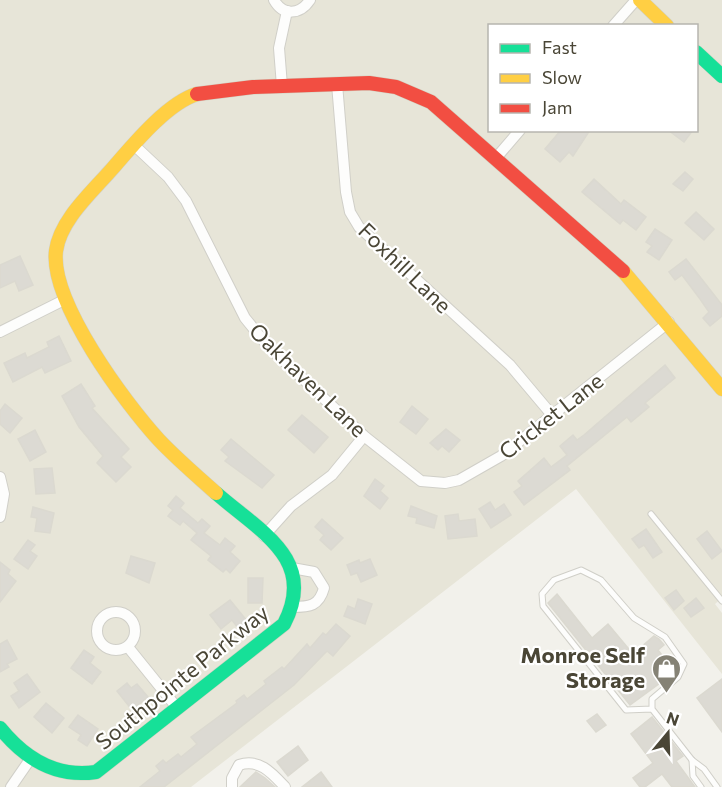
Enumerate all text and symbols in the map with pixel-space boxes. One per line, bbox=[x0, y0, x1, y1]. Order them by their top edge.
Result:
legend bbox=[488, 24, 698, 132]
text: Fast bbox=[542, 36, 577, 58]
text: Slow bbox=[542, 66, 582, 88]
text: Jam bbox=[542, 96, 572, 118]
street label: Foxhill Lane bbox=[353, 217, 457, 318]
street label: Oakhaven Lane bbox=[244, 317, 373, 442]
street label: Cricket Lane bbox=[493, 367, 608, 465]
street label: Southpointe Parkway bbox=[90, 598, 274, 755]
place label: Monroe Self Storage bbox=[521, 641, 646, 693]
shop icon: Monroe Self Storage bbox=[650, 652, 682, 694]
north arrow bbox=[638, 703, 698, 763]
text: N bbox=[664, 707, 682, 729]

